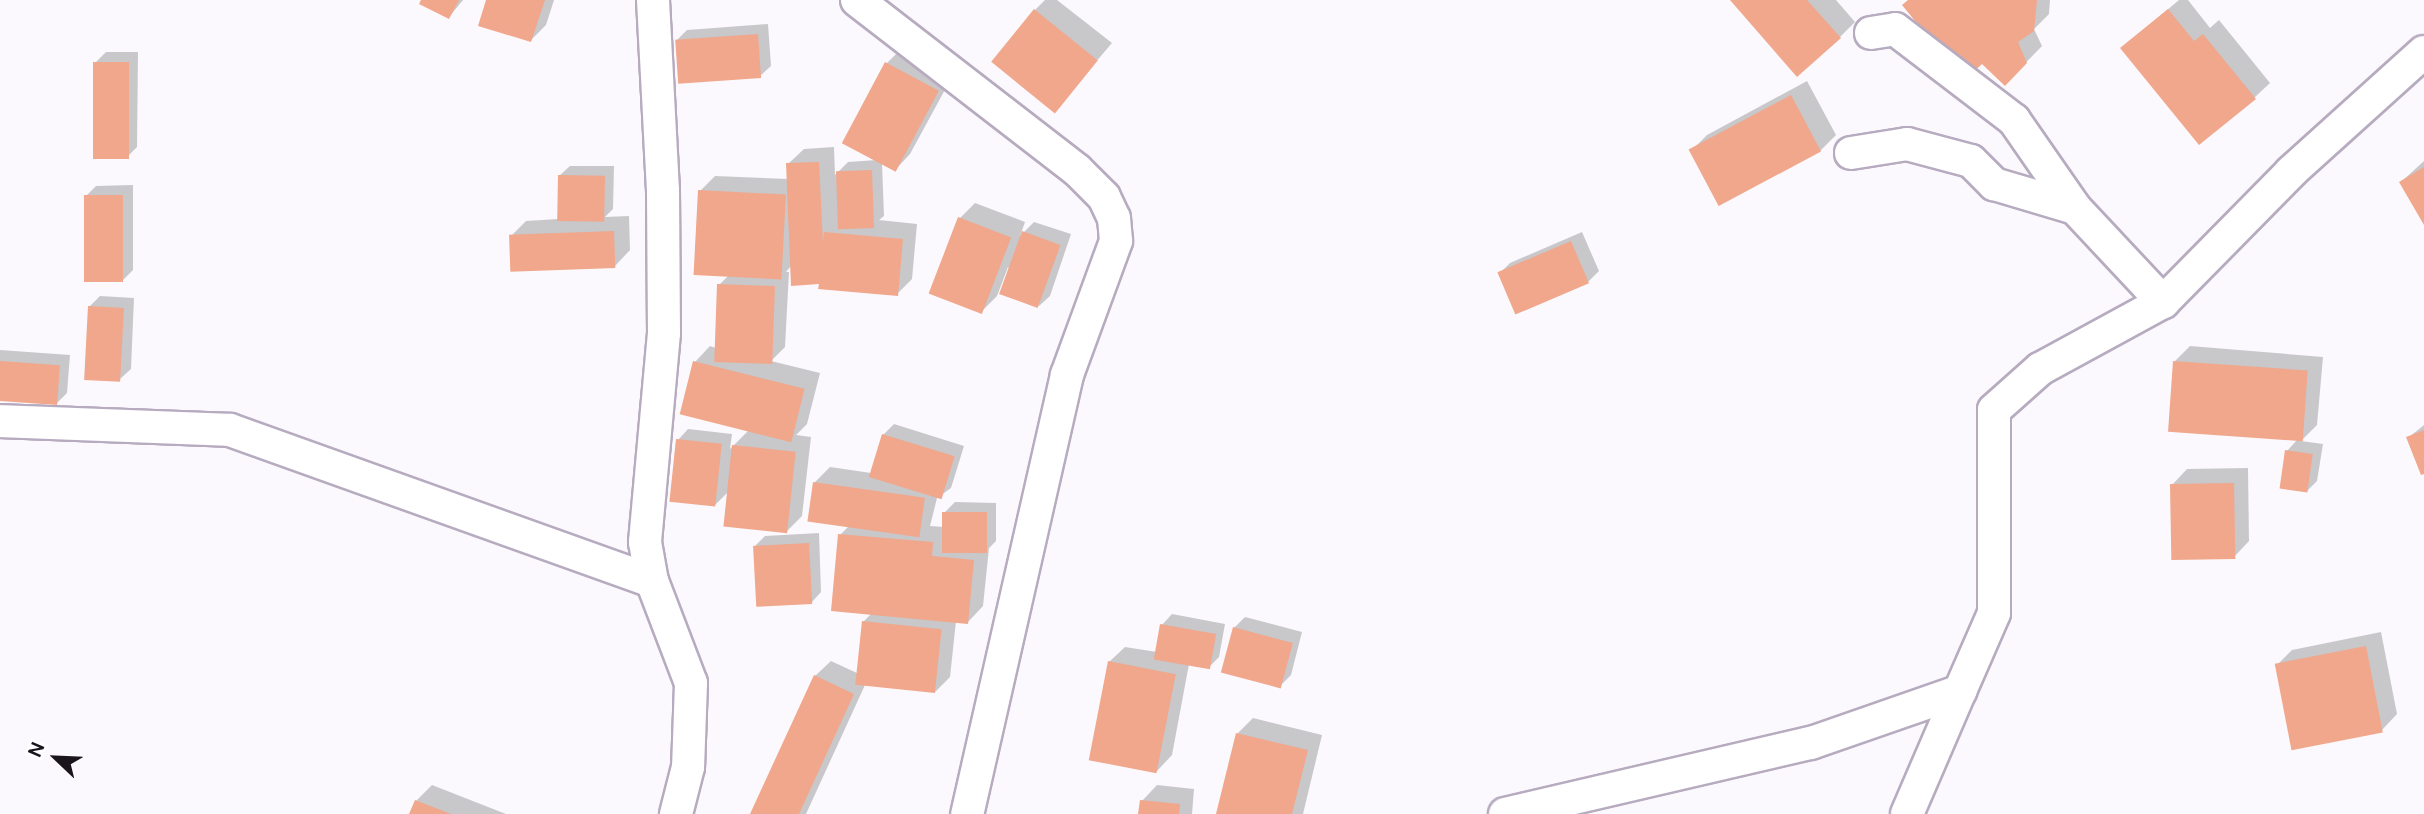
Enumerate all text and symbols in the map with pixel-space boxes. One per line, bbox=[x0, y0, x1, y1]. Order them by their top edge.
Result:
north arrow bbox=[21, 723, 91, 793]
text: N bbox=[22, 738, 50, 761]

